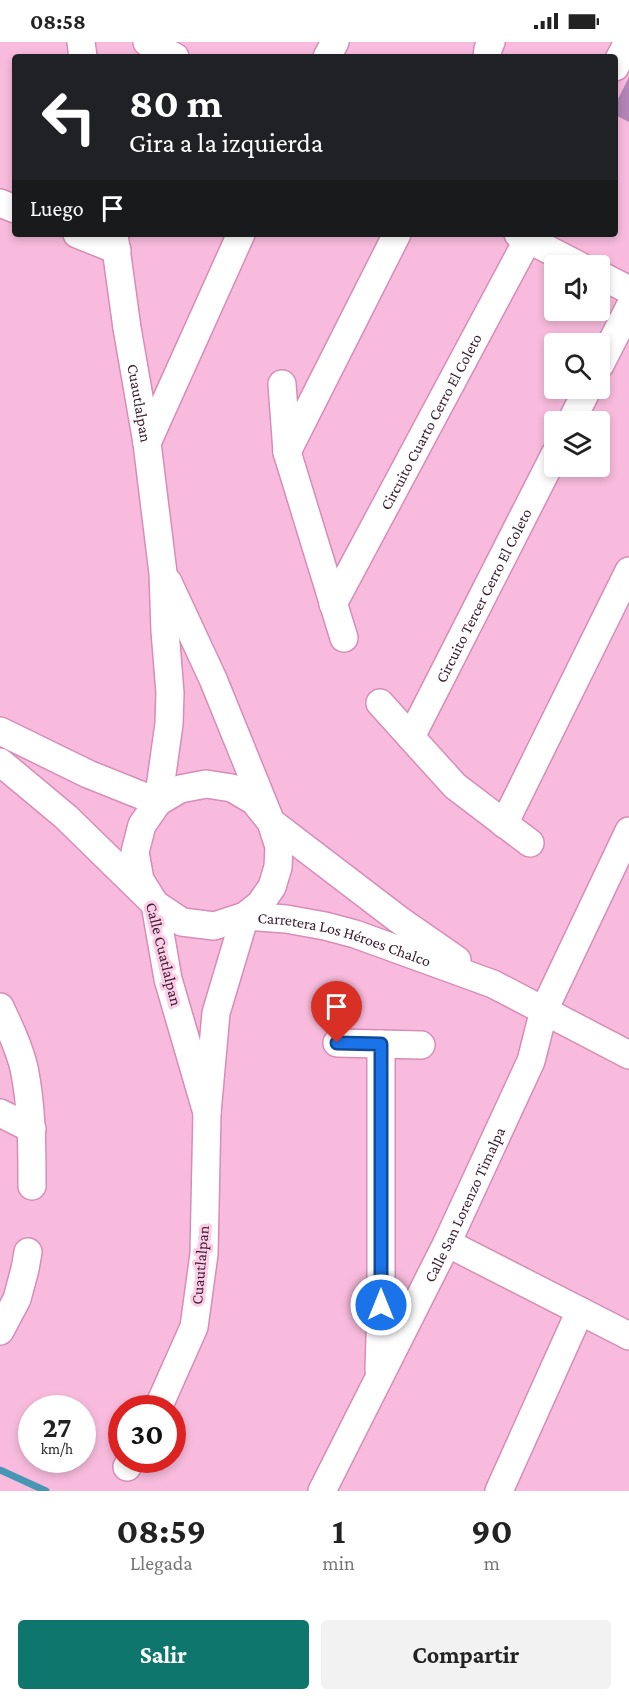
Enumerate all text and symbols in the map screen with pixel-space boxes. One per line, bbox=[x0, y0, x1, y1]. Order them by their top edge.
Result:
text: 08:58 bbox=[30, 9, 86, 34]
icon: left bbox=[30, 78, 108, 156]
text: 80 m bbox=[129, 79, 223, 126]
text: Gira a la izquierda bbox=[129, 128, 323, 158]
icon: arrive bbox=[96, 192, 129, 225]
text: Luego bbox=[30, 196, 84, 221]
map controls bbox=[544, 255, 610, 477]
button: sound bbox=[544, 255, 610, 321]
street label: Circuito Cuarto Cerro El Coleto bbox=[377, 330, 485, 512]
button: search bbox=[544, 333, 610, 399]
street label: Cuautlalpan bbox=[125, 362, 155, 444]
button: layers bbox=[544, 411, 610, 477]
street label: Circuito Tercer Cerro El Coleto bbox=[432, 505, 534, 685]
street label: Calle Cuatlalpan bbox=[142, 901, 185, 1008]
street label: Carretera Los Héroes Chalco bbox=[257, 908, 433, 969]
pin bbox=[311, 981, 362, 1043]
icon: arrive bbox=[320, 990, 353, 1023]
street label: Calle San Lorenzo Timalpa bbox=[420, 1124, 508, 1285]
street label: Cuautlalpan bbox=[188, 1224, 213, 1305]
position arrow bbox=[349, 1273, 413, 1337]
speed limit sign: 30 bbox=[108, 1395, 186, 1473]
text: 27 bbox=[42, 1410, 72, 1443]
text: km/h bbox=[41, 1441, 73, 1457]
text: 08:59 bbox=[116, 1511, 206, 1551]
text: 1 bbox=[332, 1511, 345, 1551]
text: 90 bbox=[471, 1511, 513, 1551]
text: Llegada bbox=[130, 1552, 193, 1574]
text: min bbox=[323, 1552, 355, 1574]
text: m bbox=[484, 1552, 500, 1574]
button: Salir bbox=[18, 1620, 309, 1689]
button: Compartir bbox=[321, 1620, 611, 1689]

